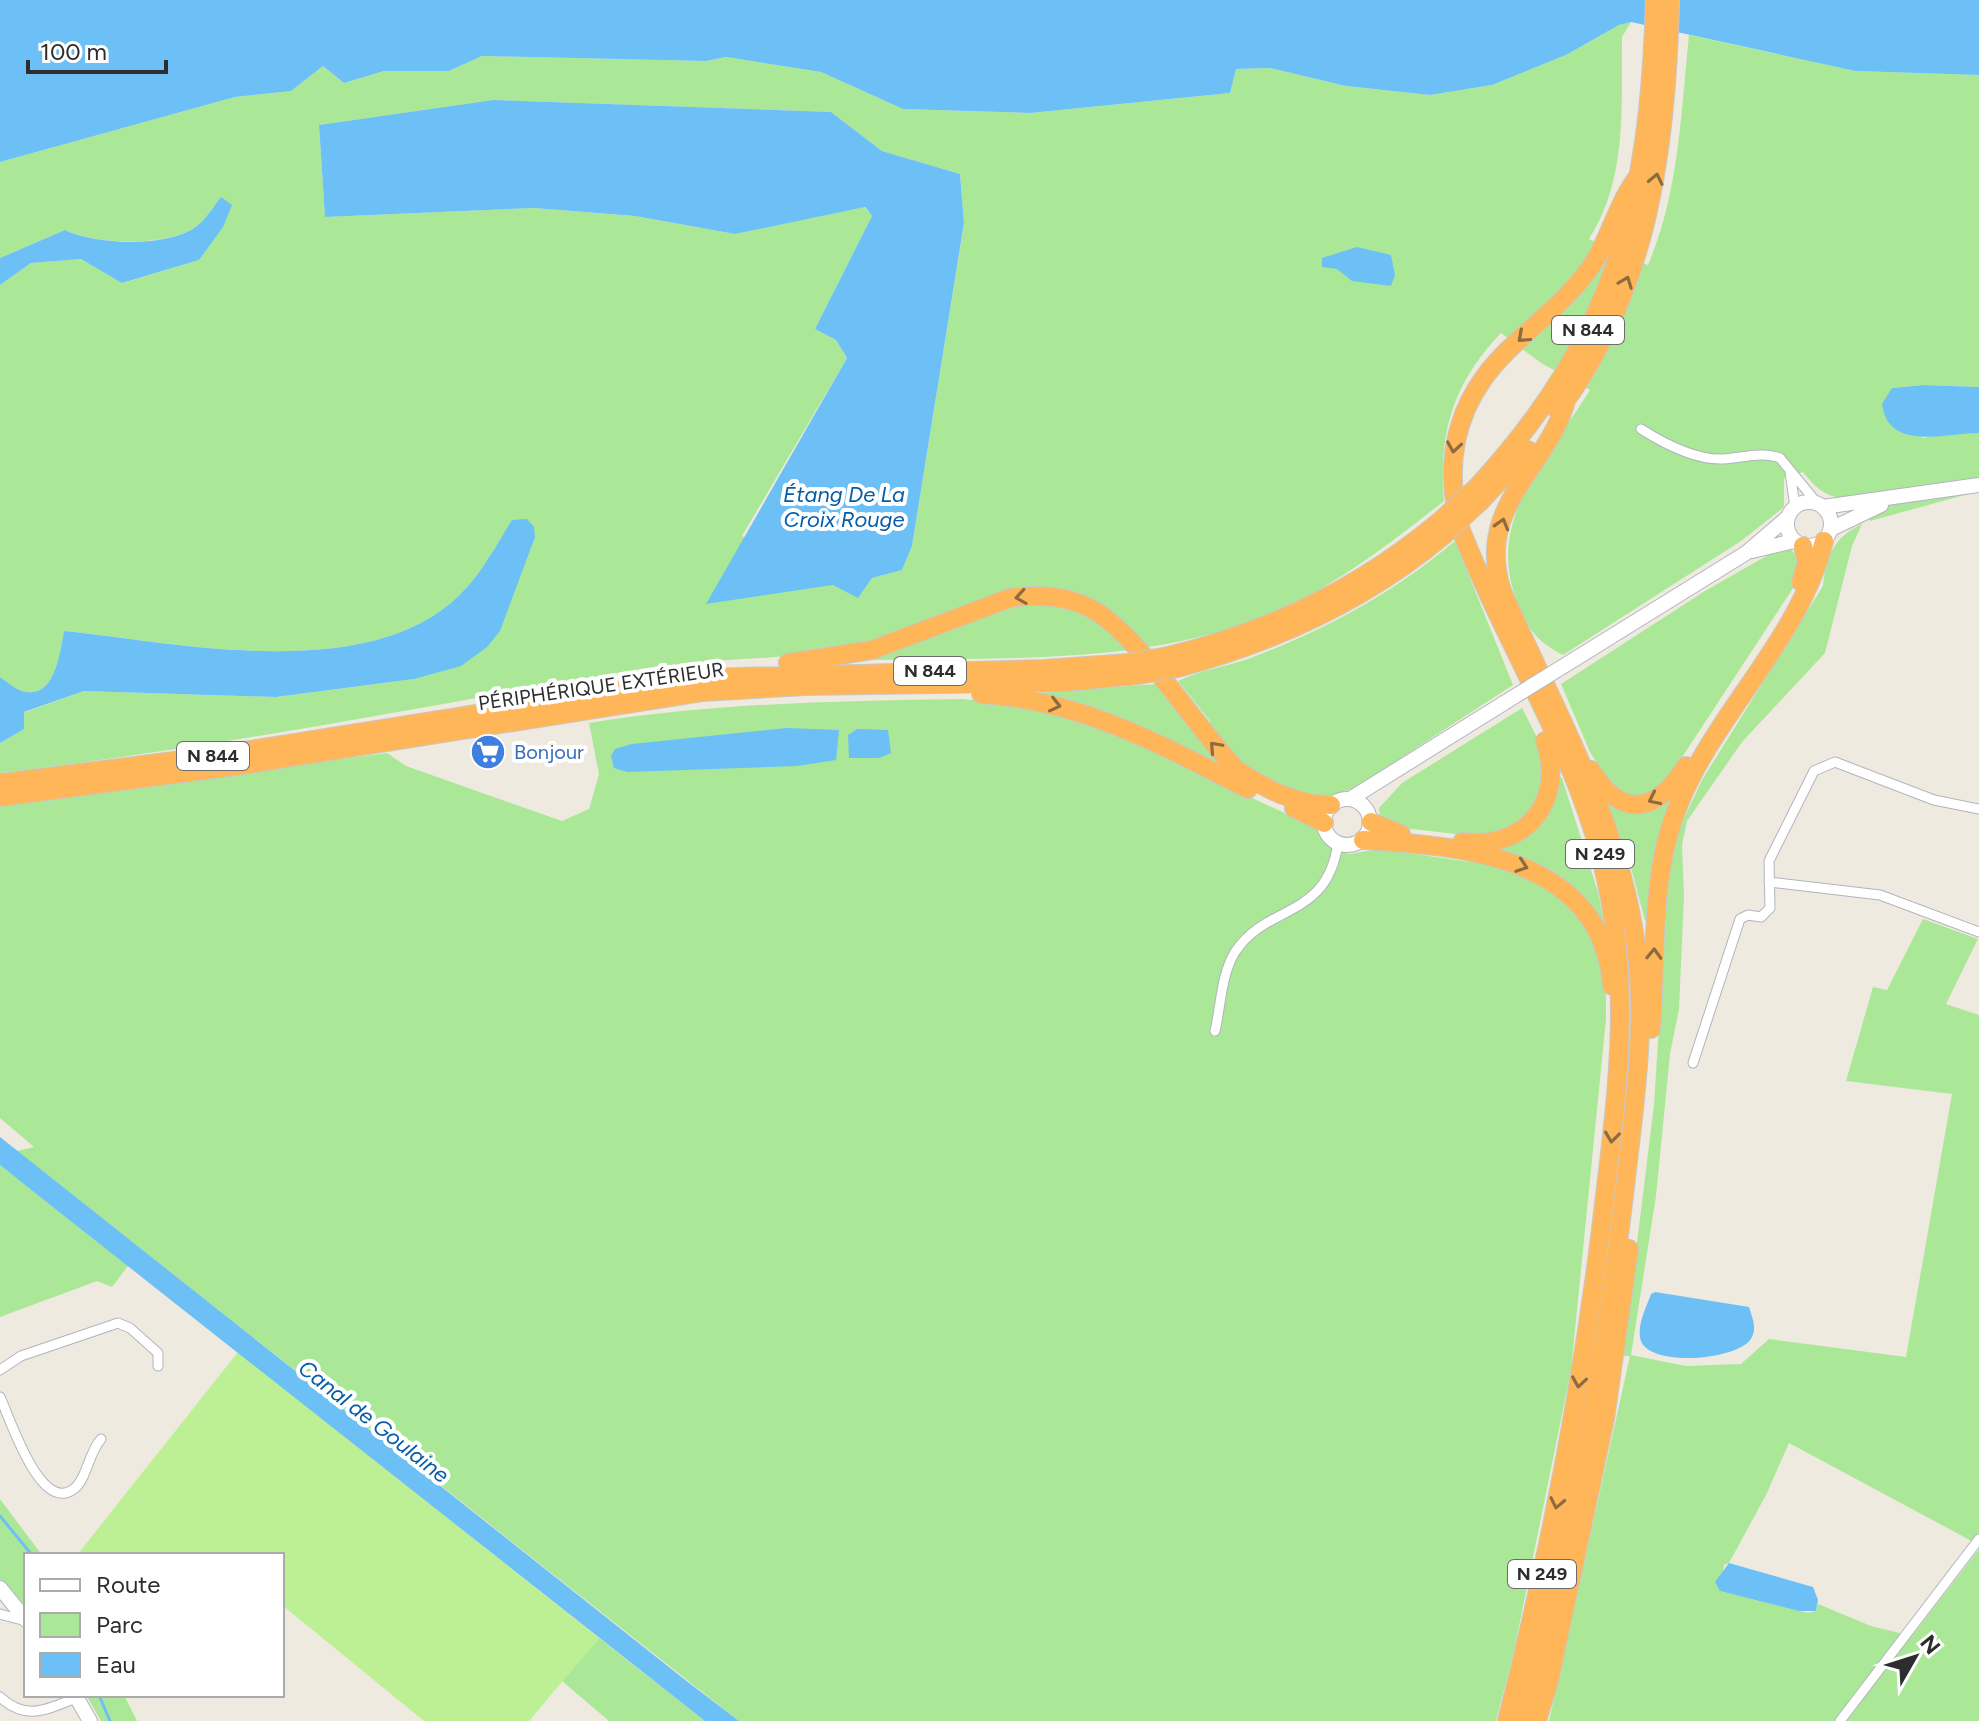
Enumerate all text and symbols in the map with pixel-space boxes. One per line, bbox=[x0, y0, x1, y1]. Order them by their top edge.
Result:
scale bar bbox=[28, 24, 166, 74]
text: 100 m bbox=[40, 37, 107, 66]
one-way arrow bbox=[1647, 173, 1664, 186]
one-way arrow bbox=[1616, 276, 1633, 290]
road number: N 844 bbox=[1552, 316, 1624, 344]
one-way arrow bbox=[1517, 327, 1532, 342]
one-way arrow bbox=[1446, 440, 1463, 454]
water label: Étang De La Croix Rouge bbox=[783, 481, 905, 533]
one-way arrow bbox=[1493, 518, 1509, 532]
one-way arrow bbox=[1014, 588, 1028, 605]
street label: PÉRIPHÉRIQUE EXTÉRIEUR bbox=[477, 657, 725, 715]
road number: N 844 bbox=[894, 657, 966, 685]
one-way arrow bbox=[1048, 696, 1062, 713]
supermarket icon: Bonjour bbox=[469, 733, 507, 771]
place label: Bonjour bbox=[514, 740, 584, 764]
road number: N 844 bbox=[177, 742, 249, 770]
one-way arrow bbox=[1210, 742, 1225, 756]
one-way arrow bbox=[1648, 789, 1662, 805]
road number: N 249 bbox=[1566, 840, 1634, 868]
one-way arrow bbox=[1514, 856, 1528, 873]
one-way arrow bbox=[1646, 947, 1663, 960]
one-way arrow bbox=[1604, 1131, 1621, 1144]
water label: Canal de Goulaine bbox=[293, 1354, 454, 1489]
one-way arrow bbox=[1571, 1375, 1588, 1389]
one-way arrow bbox=[1549, 1496, 1566, 1510]
legend bbox=[24, 1553, 284, 1697]
road number: N 249 bbox=[1508, 1560, 1576, 1588]
text: Route bbox=[96, 1570, 160, 1599]
text: Parc bbox=[96, 1610, 143, 1639]
north arrow bbox=[1875, 1617, 1955, 1697]
text: N bbox=[1914, 1630, 1946, 1660]
text: Eau bbox=[96, 1650, 136, 1679]

